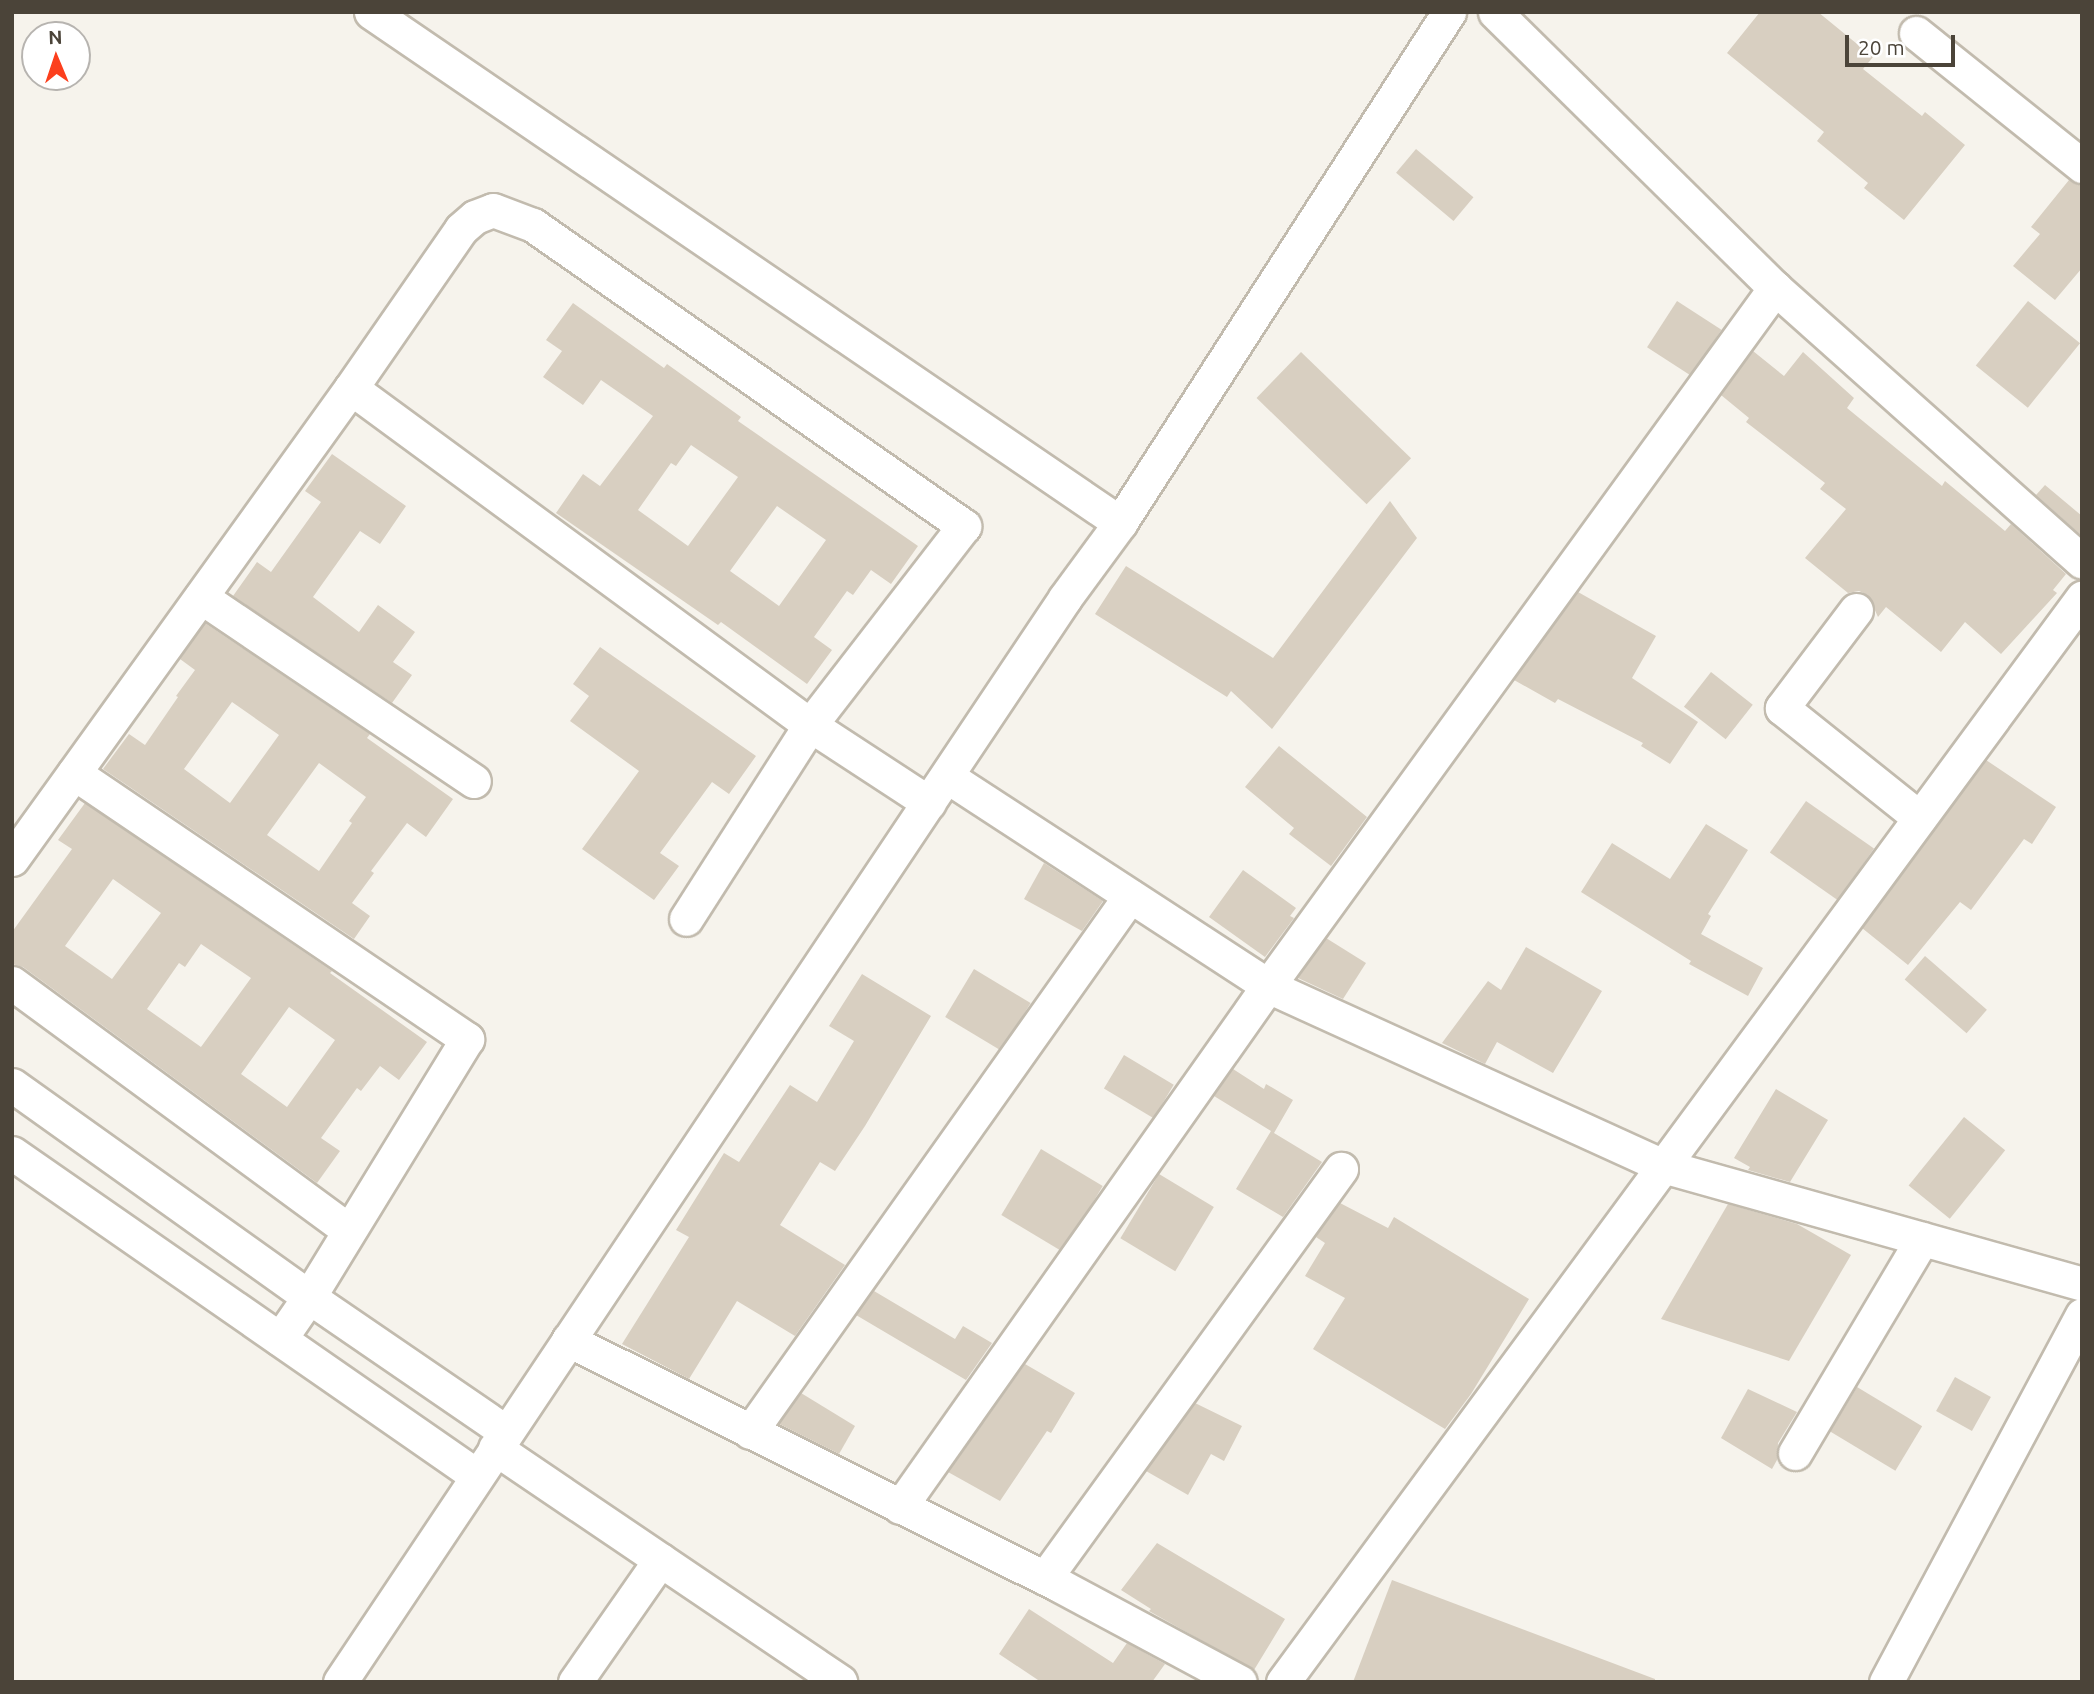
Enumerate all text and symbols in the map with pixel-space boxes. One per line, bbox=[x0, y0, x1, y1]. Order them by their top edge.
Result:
north arrow bbox=[21, 21, 91, 91]
scale bar bbox=[1849, 21, 1959, 65]
text: N bbox=[48, 26, 63, 48]
text: 20 m bbox=[1858, 35, 1905, 59]

